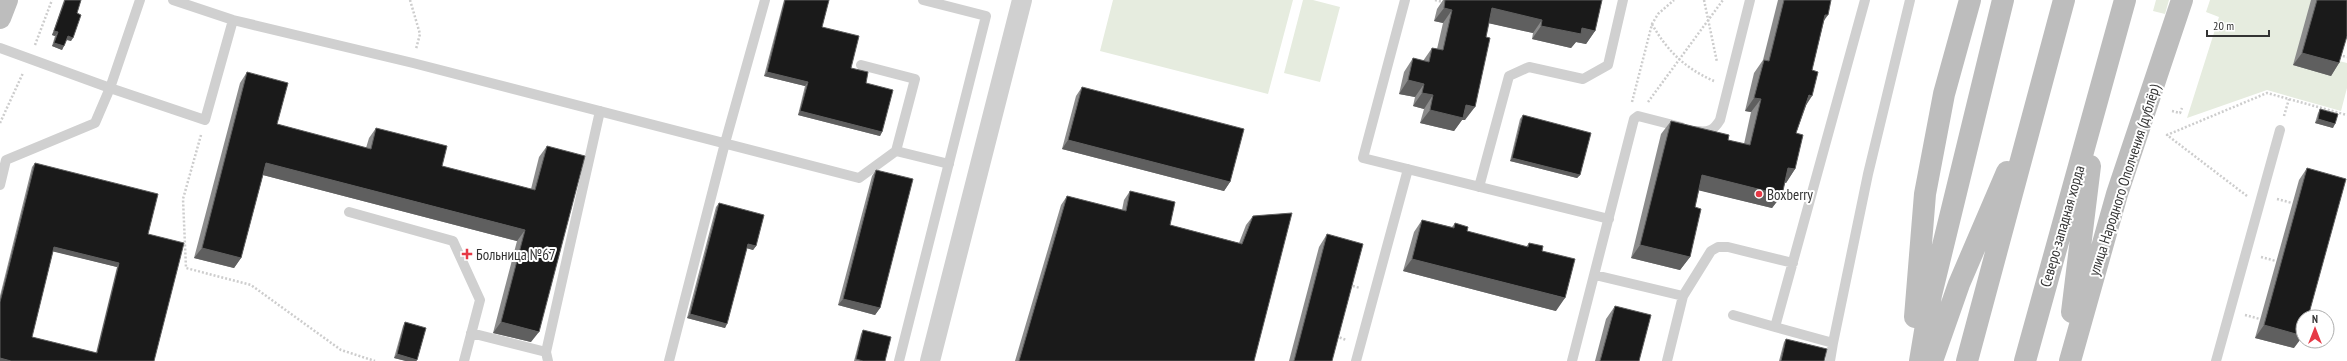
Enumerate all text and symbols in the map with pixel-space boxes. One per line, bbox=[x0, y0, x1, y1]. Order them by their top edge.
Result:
scale bar bbox=[2207, 12, 2269, 38]
text: 20 m bbox=[2213, 18, 2234, 33]
street label: улица Народного Ополчения (дублёр) bbox=[2084, 81, 2164, 278]
street label: Северо-западная хорда bbox=[2036, 163, 2088, 289]
place label: Boxberry bbox=[1767, 185, 1813, 204]
marker: Boxberry bbox=[1754, 189, 1764, 199]
place label: Больница №67 bbox=[476, 245, 556, 264]
marker: Больница №67 bbox=[461, 248, 473, 260]
north arrow bbox=[2295, 309, 2335, 349]
text: N bbox=[2312, 312, 2318, 326]

